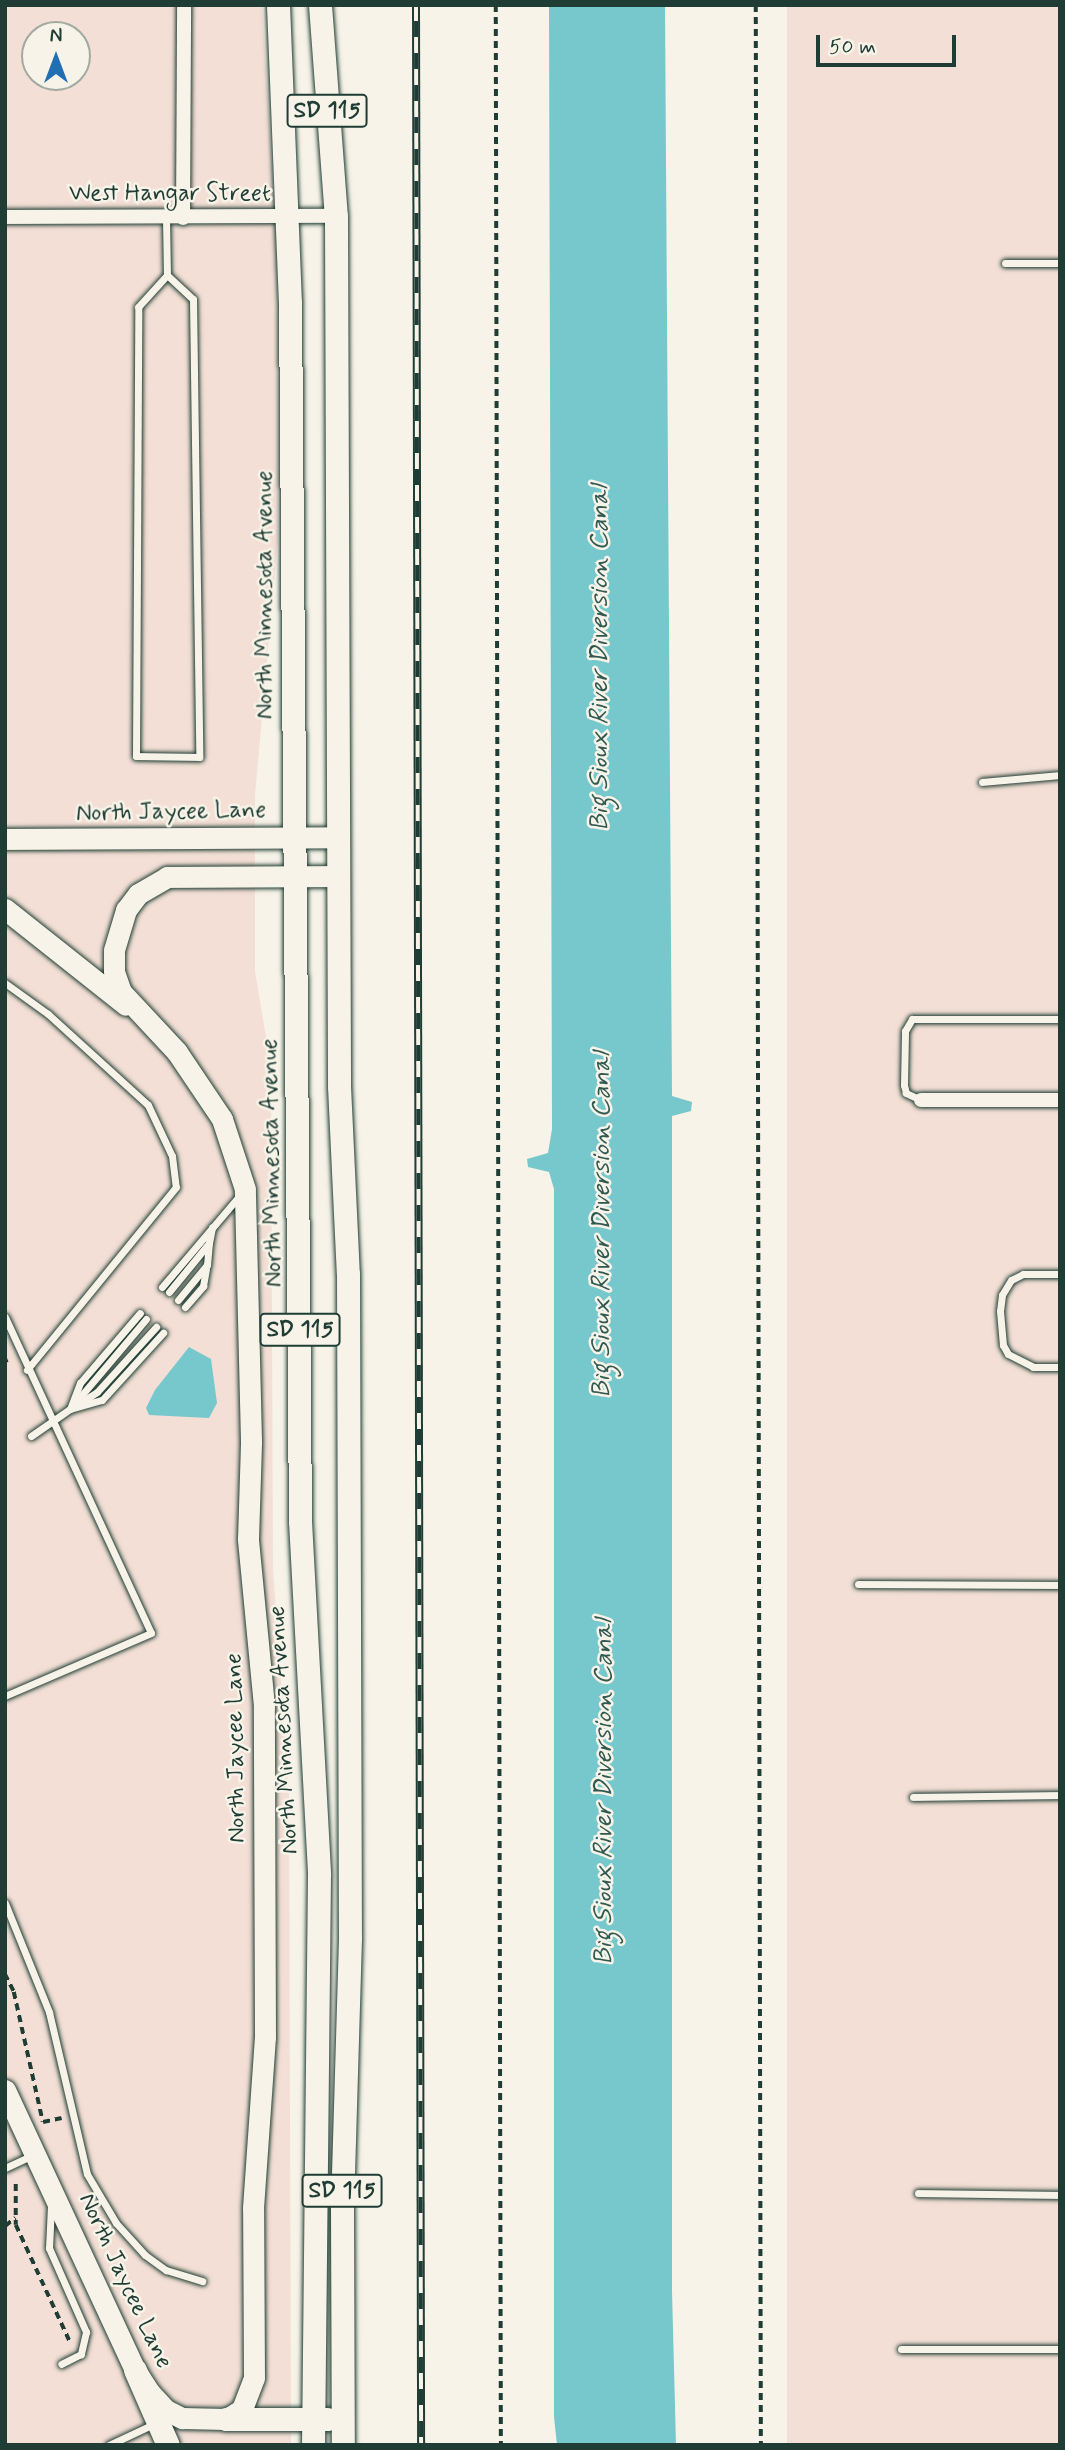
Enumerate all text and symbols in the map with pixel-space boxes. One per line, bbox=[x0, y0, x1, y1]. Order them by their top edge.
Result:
north arrow bbox=[21, 21, 91, 91]
scale bar bbox=[820, 21, 960, 65]
text: N bbox=[50, 24, 62, 49]
text: 50 m bbox=[829, 33, 876, 61]
road number: SD 115 bbox=[285, 92, 369, 130]
street label: West Hangar Street bbox=[67, 180, 273, 208]
street label: North Minnesota Avenue bbox=[251, 469, 279, 721]
water label: Big Sioux River Diversion Canal bbox=[585, 484, 617, 832]
street label: North Jaycee Lane bbox=[76, 796, 266, 828]
street label: North Minnesota Avenue bbox=[255, 1037, 289, 1289]
water label: Big Sioux River Diversion Canal bbox=[587, 1051, 619, 1399]
road number: SD 115 bbox=[258, 1310, 342, 1350]
street label: North Minnesota Avenue bbox=[263, 1604, 305, 1856]
water label: Big Sioux River Diversion Canal bbox=[589, 1618, 621, 1966]
street label: North Jaycee Lane bbox=[220, 1653, 252, 1843]
road number: SD 115 bbox=[300, 2172, 384, 2210]
street label: North Jaycee Lane bbox=[72, 2189, 178, 2373]

